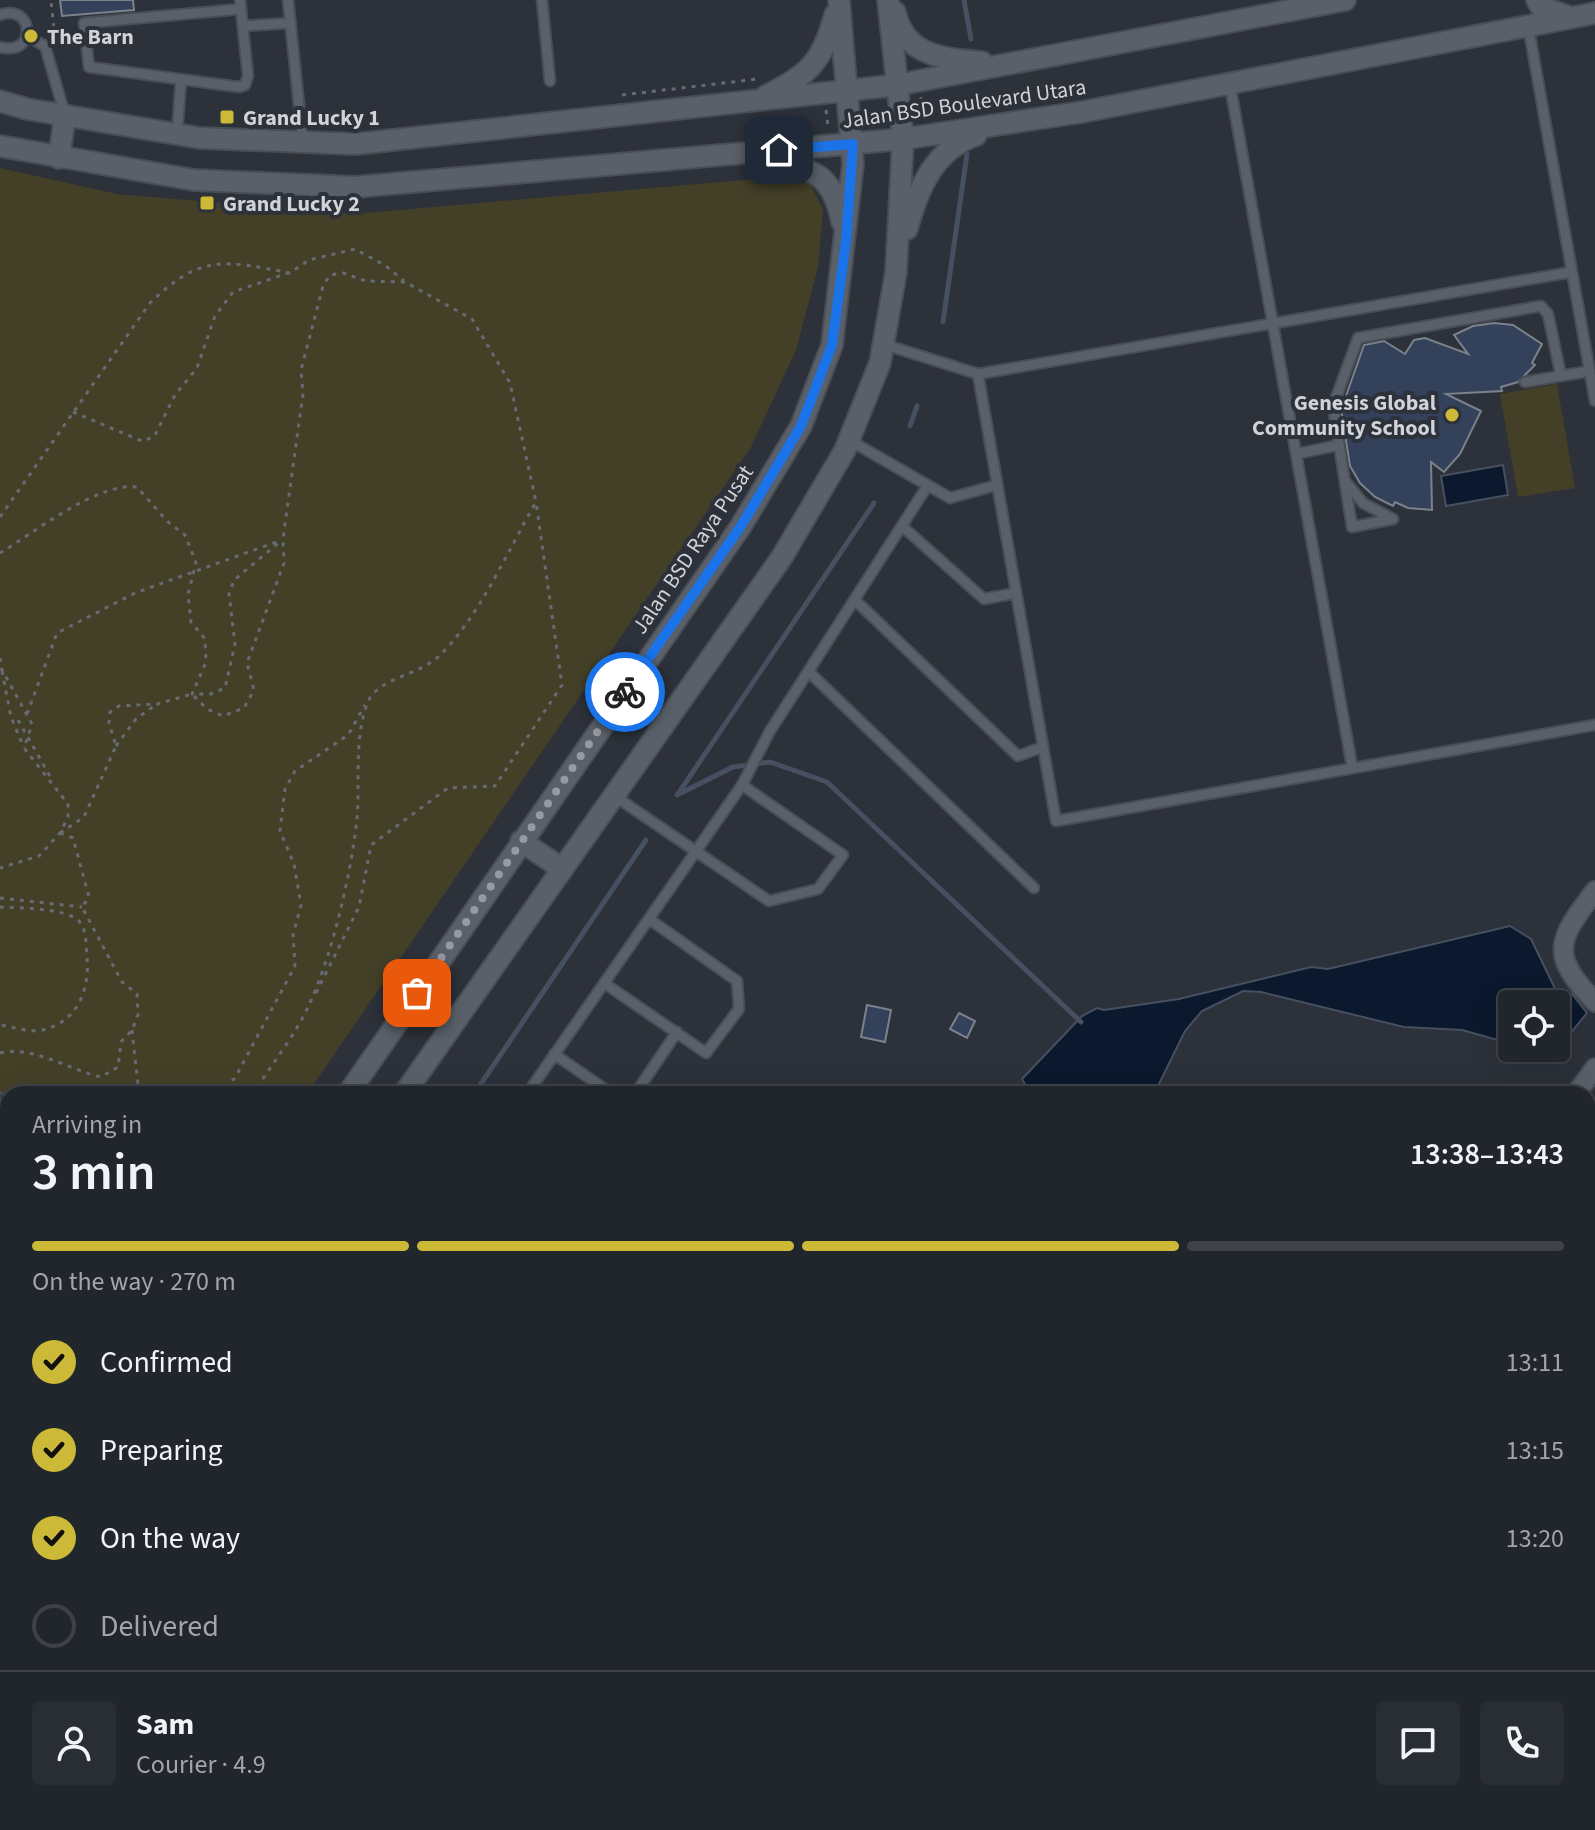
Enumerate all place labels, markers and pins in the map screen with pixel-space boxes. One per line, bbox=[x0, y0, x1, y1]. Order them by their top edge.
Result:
place label: The Barn bbox=[47, 21, 134, 53]
marker: The Barn bbox=[22, 27, 40, 45]
place label: Grand Lucky 1 bbox=[243, 102, 380, 134]
marker: Grand Lucky 1 bbox=[218, 108, 236, 126]
pin bbox=[745, 116, 813, 184]
place label: Grand Lucky 2 bbox=[223, 188, 360, 220]
marker: Grand Lucky 2 bbox=[198, 194, 216, 212]
place label: Genesis Global Community School bbox=[1252, 387, 1437, 444]
marker: Genesis Global Community School bbox=[1443, 406, 1461, 424]
pin bbox=[383, 959, 451, 1027]

